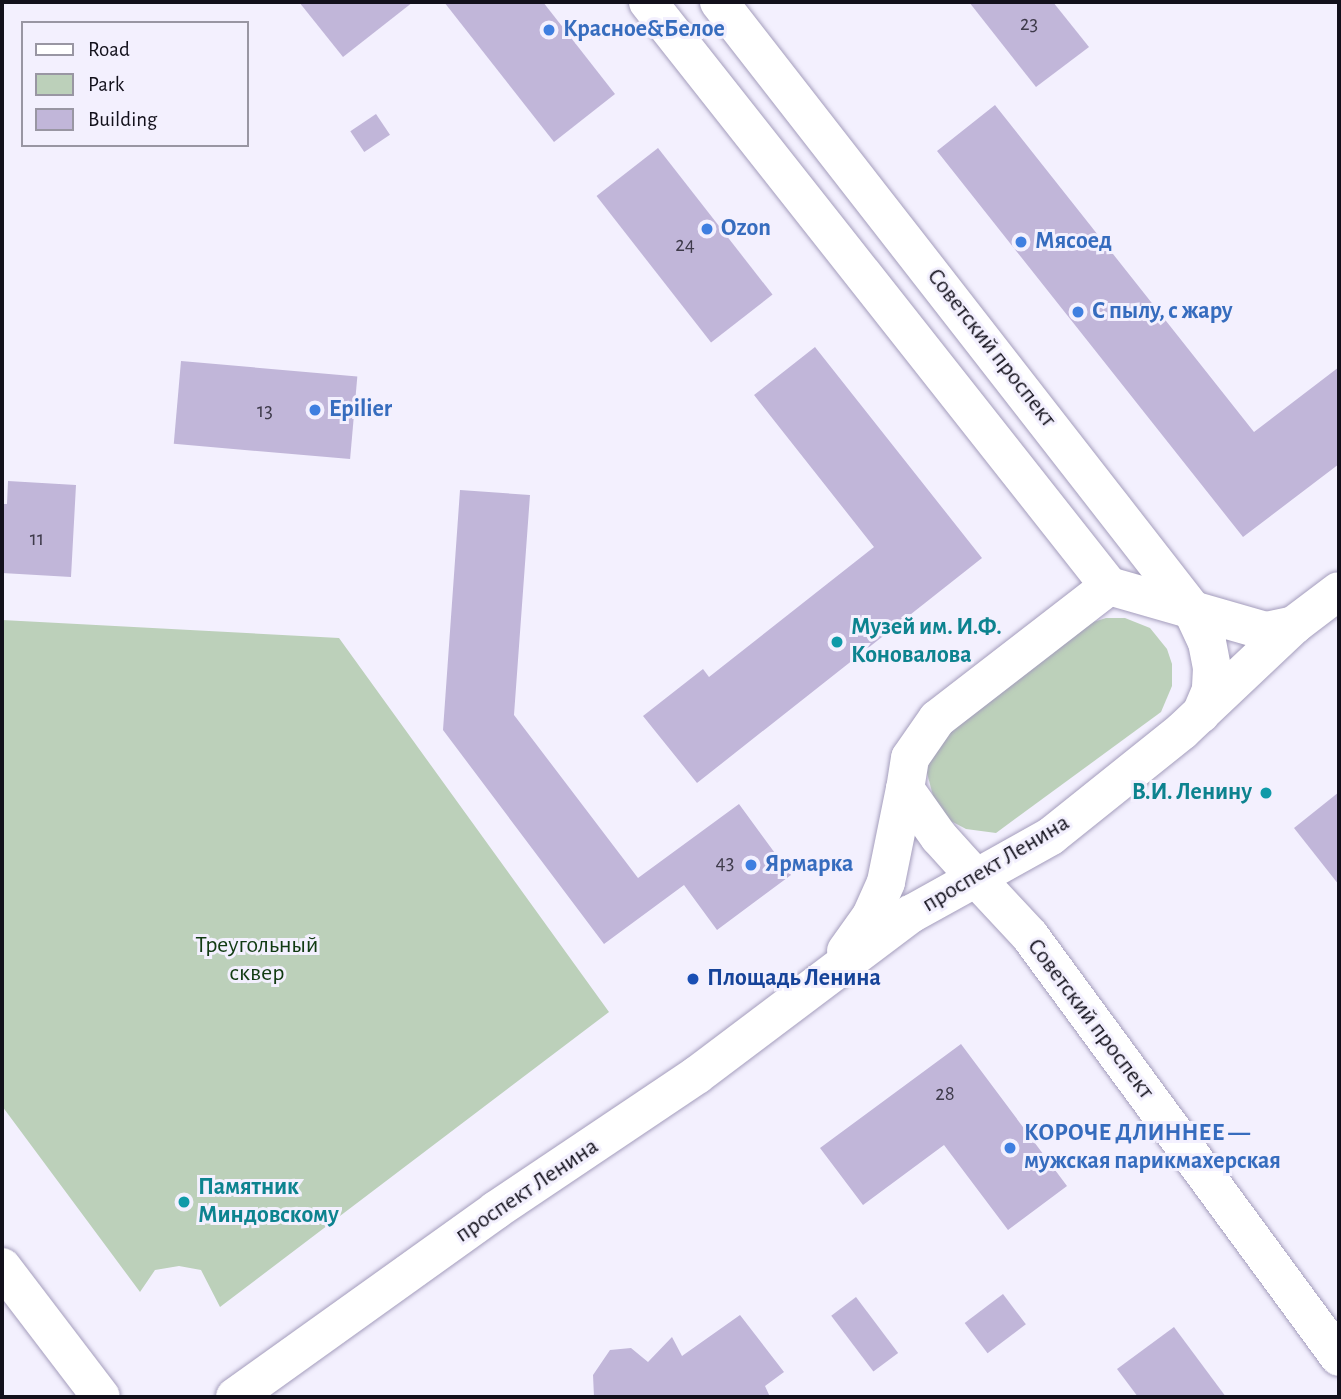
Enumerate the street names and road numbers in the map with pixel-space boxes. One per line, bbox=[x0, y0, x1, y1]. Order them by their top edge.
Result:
street label: Советский проспект bbox=[920, 263, 1062, 433]
street label: проспект Ленина bbox=[917, 809, 1075, 919]
street label: Советский проспект bbox=[1020, 933, 1160, 1105]
street label: проспект Ленина bbox=[450, 1132, 604, 1250]

